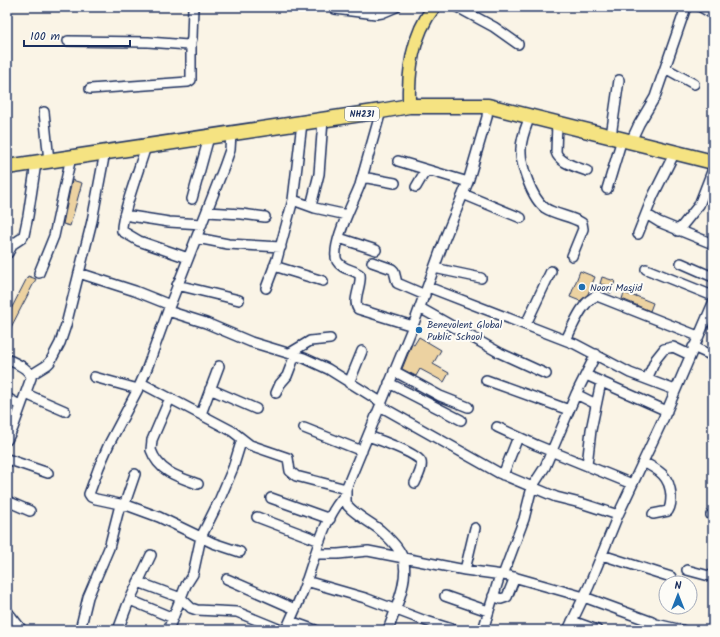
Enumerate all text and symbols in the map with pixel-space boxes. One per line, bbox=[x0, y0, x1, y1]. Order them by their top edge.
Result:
scale bar bbox=[24, 22, 130, 48]
text: 100 m bbox=[30, 27, 61, 46]
road number: NH231 bbox=[345, 107, 379, 121]
place label: Noori Masjid bbox=[590, 280, 643, 296]
marker: Noori Masjid bbox=[577, 282, 587, 292]
place label: Benevolent Global Public School bbox=[427, 317, 503, 345]
marker: Benevolent Global Public School bbox=[414, 325, 424, 335]
north arrow bbox=[658, 575, 698, 615]
text: N bbox=[675, 577, 682, 595]

